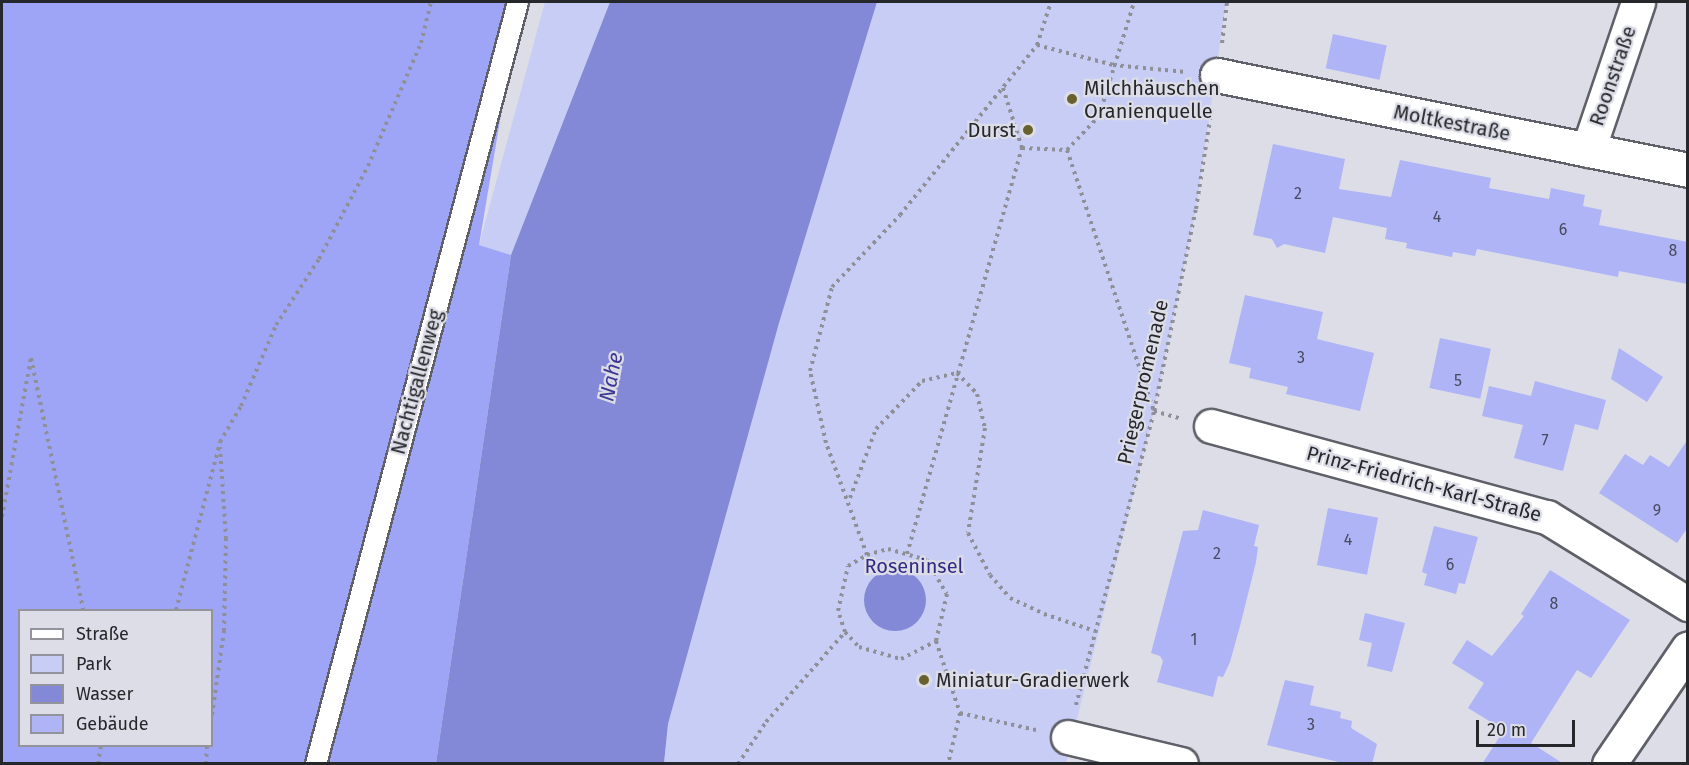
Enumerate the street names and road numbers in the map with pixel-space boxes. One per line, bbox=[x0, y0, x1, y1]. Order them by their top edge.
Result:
street label: Roonstraße bbox=[1585, 23, 1641, 129]
street label: Moltkestraße bbox=[1392, 100, 1512, 146]
street label: Priegerpromenade bbox=[1112, 297, 1174, 467]
street label: Nachtigallenweg bbox=[386, 307, 448, 457]
street label: Prinz-Friedrich-Karl-Straße bbox=[1304, 441, 1544, 527]

